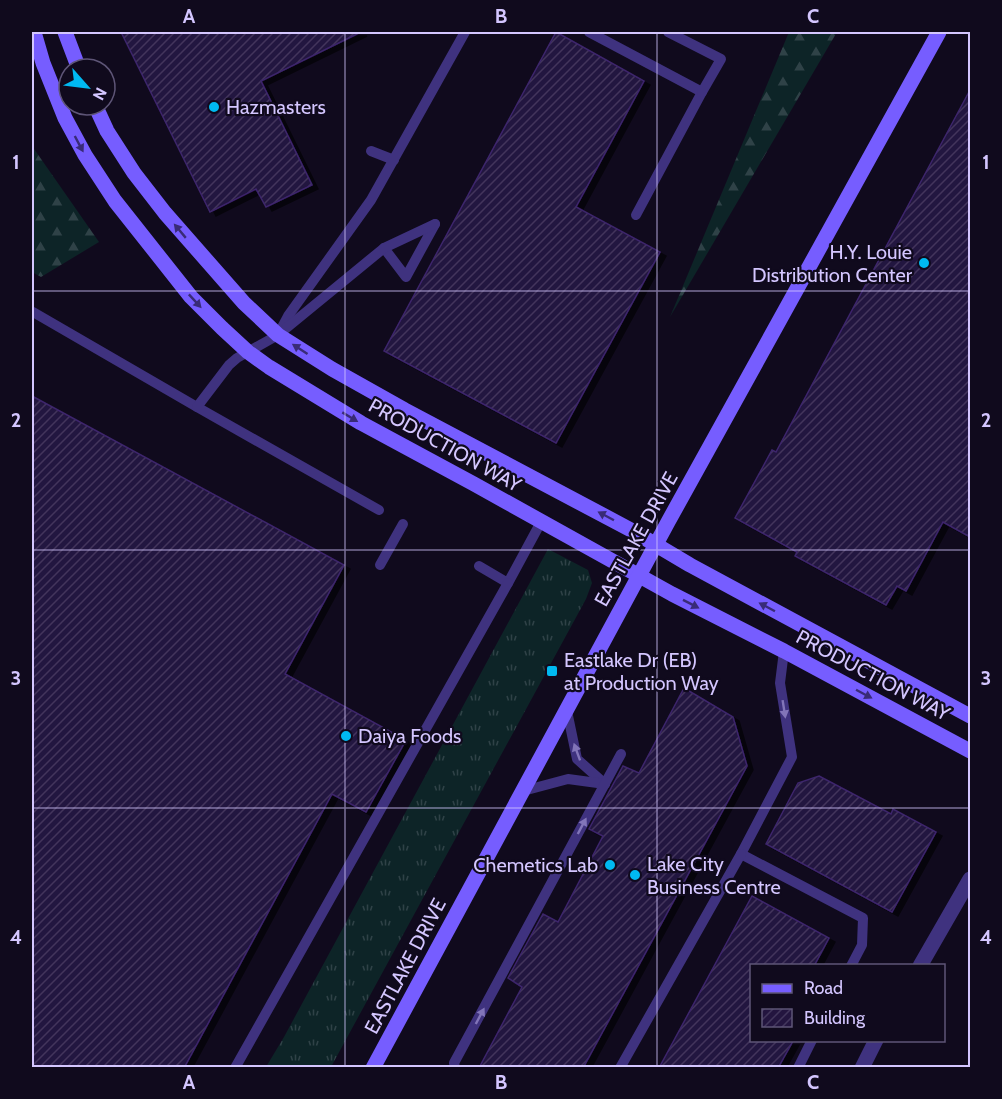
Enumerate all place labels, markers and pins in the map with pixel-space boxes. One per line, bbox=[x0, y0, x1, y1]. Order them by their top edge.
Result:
place label: Hazmasters bbox=[226, 95, 326, 119]
marker: Hazmasters bbox=[207, 100, 221, 114]
place label: H.Y. Louie Distribution Center bbox=[752, 240, 913, 287]
marker: H.Y. Louie Distribution Center bbox=[917, 256, 931, 270]
place label: Eastlake Dr (EB) at Production Way bbox=[564, 648, 719, 695]
marker: Eastlake Dr (EB) at Production Way bbox=[545, 664, 559, 678]
place label: Daiya Foods bbox=[358, 724, 461, 748]
marker: Daiya Foods bbox=[339, 729, 353, 743]
place label: Lake City Business Centre bbox=[647, 852, 781, 899]
place label: Chemetics Lab bbox=[473, 853, 598, 877]
marker: Chemetics Lab bbox=[603, 858, 617, 872]
marker: Lake City Business Centre bbox=[628, 868, 642, 882]

